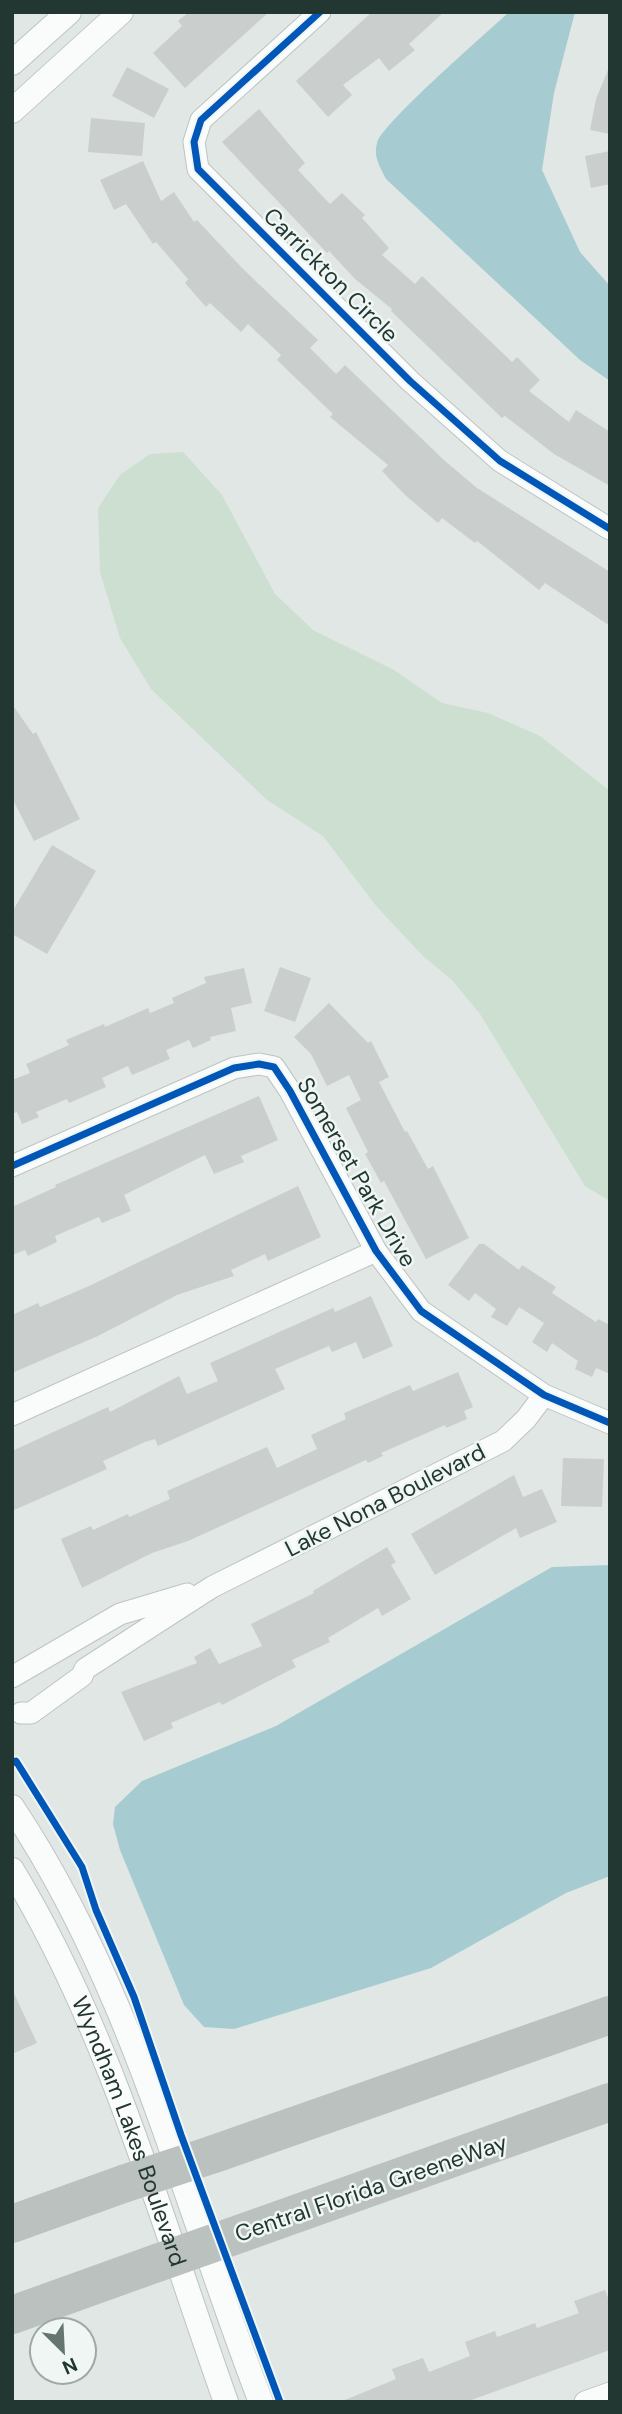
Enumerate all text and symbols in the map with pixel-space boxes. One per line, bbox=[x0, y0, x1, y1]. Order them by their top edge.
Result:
street label: Carrickton Circle bbox=[257, 201, 405, 349]
street label: Somerset Park Drive bbox=[290, 1072, 424, 1272]
street label: Lake Nona Boulevard bbox=[280, 1436, 490, 1564]
street label: Wyndham Lakes Boulevard bbox=[65, 1991, 193, 2270]
street label: Central Florida GreeneWay bbox=[231, 2127, 511, 2249]
north arrow bbox=[28, 2316, 98, 2386]
text: N bbox=[58, 2352, 81, 2380]

